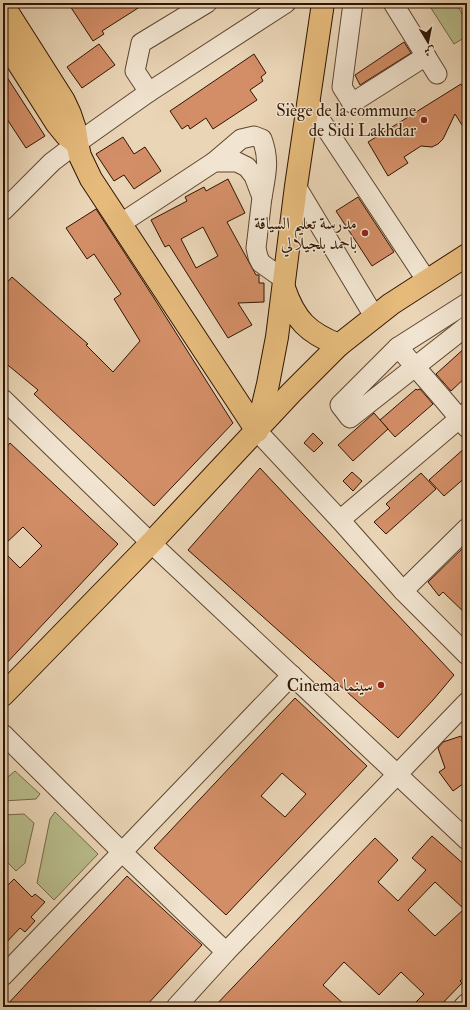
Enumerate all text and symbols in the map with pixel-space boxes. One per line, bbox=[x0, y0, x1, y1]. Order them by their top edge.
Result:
north arrow bbox=[408, 22, 448, 62]
text: ش bbox=[423, 44, 436, 59]
place label: Siège de la commune de Sidi Lakhdar bbox=[276, 100, 417, 141]
marker: Siège de la commune de Sidi Lakhdar bbox=[419, 115, 429, 125]
place label: مدرسة تعليم السياقة باحمد بلجيلالي bbox=[254, 213, 357, 258]
marker: مدرسة تعليم السياقة باحمد بلجيلالي bbox=[360, 228, 370, 238]
place label: Cinema سينما bbox=[287, 675, 373, 696]
marker: Cinema سينما bbox=[376, 680, 386, 690]

